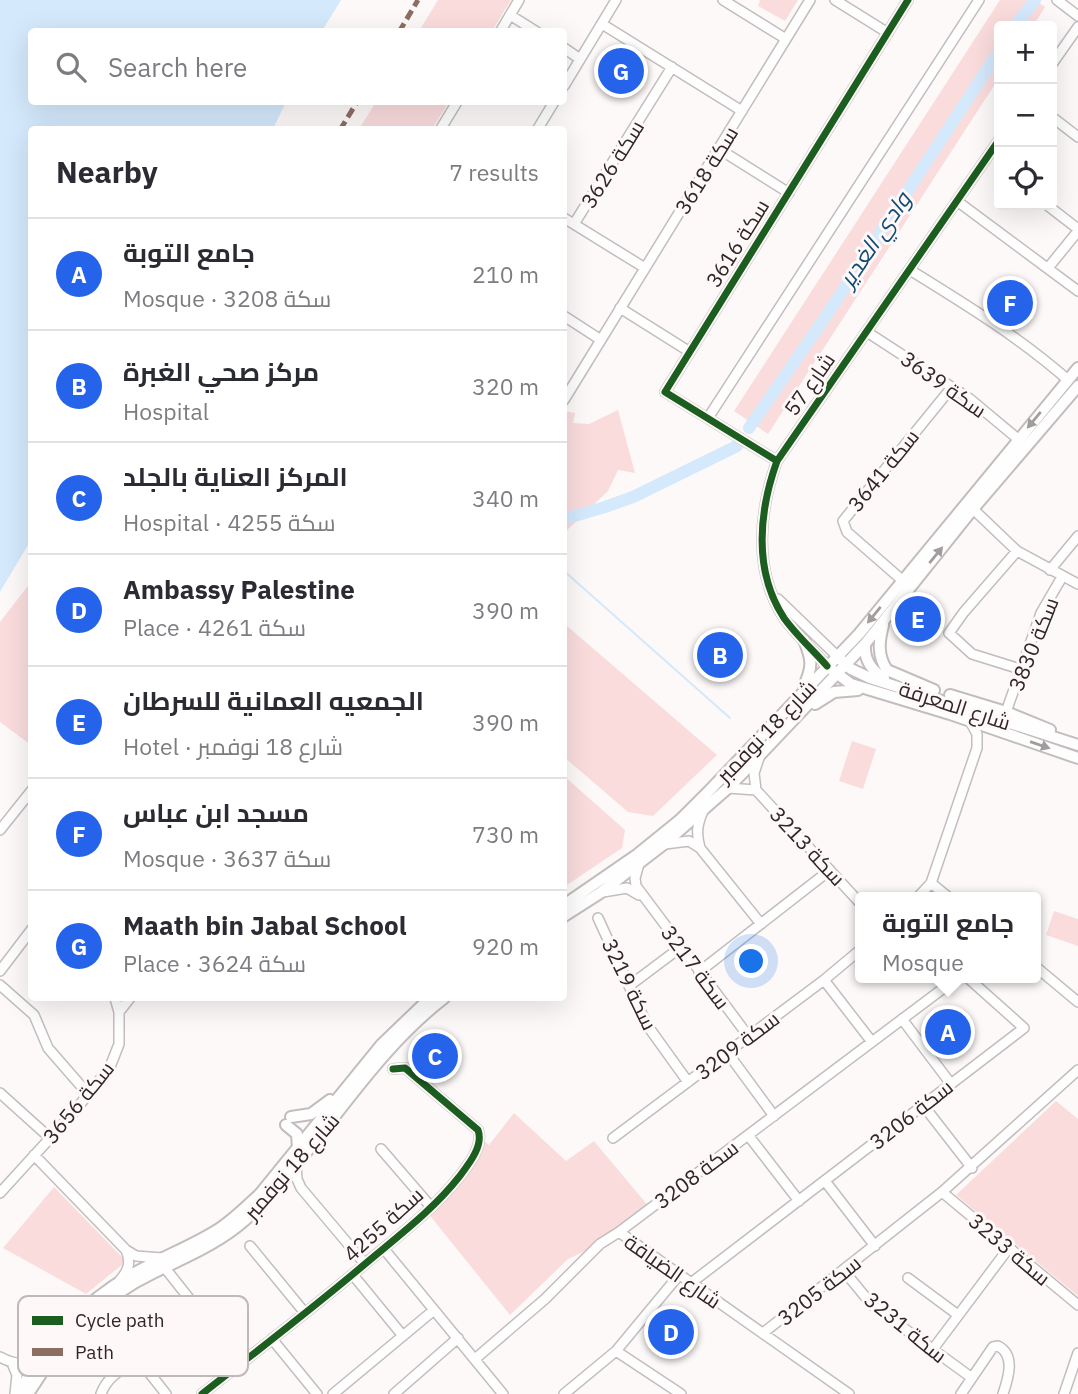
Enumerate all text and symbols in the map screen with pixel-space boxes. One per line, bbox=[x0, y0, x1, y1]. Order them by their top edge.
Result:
map controls bbox=[994, 21, 1057, 210]
button: + bbox=[994, 21, 1057, 84]
search box bbox=[28, 28, 567, 105]
pin: G bbox=[598, 45, 644, 97]
icon: search bbox=[52, 48, 90, 86]
text: Search here bbox=[108, 50, 247, 84]
button: − bbox=[994, 84, 1057, 147]
street label: سكة 3626 bbox=[574, 115, 650, 213]
street label: سكة 3618 bbox=[668, 121, 744, 219]
button: locate bbox=[994, 147, 1057, 210]
text: Nearby bbox=[56, 152, 158, 191]
text: 7 results bbox=[449, 157, 539, 187]
water label: وادي الغدير bbox=[830, 184, 921, 297]
street label: سكة 3616 bbox=[699, 194, 775, 292]
text: جامع التوبة bbox=[123, 235, 255, 269]
text: A bbox=[71, 259, 87, 289]
text: 210 m bbox=[472, 259, 539, 289]
pin: F bbox=[987, 277, 1033, 329]
text: Mosque · سكة 3208 bbox=[123, 283, 331, 313]
street label: سكة 3639 bbox=[896, 344, 992, 424]
street label: شارع 57 bbox=[777, 347, 842, 422]
text: مركز صحي الغبرة bbox=[123, 354, 319, 388]
text: B bbox=[71, 371, 87, 401]
text: 320 m bbox=[472, 371, 539, 401]
text: Hospital bbox=[123, 396, 209, 426]
one-way arrow bbox=[1027, 412, 1042, 429]
street label: سكة 3641 bbox=[841, 423, 925, 517]
text: المركز العناية بالجلد bbox=[123, 459, 348, 493]
text: C bbox=[72, 483, 86, 513]
text: 340 m bbox=[472, 483, 539, 513]
text: Hospital · سكة 4255 bbox=[123, 507, 336, 537]
one-way arrow bbox=[928, 547, 943, 565]
text: Ambassy Palestine bbox=[123, 572, 355, 606]
pin: E bbox=[895, 593, 941, 645]
street label: سكة 3830 bbox=[1002, 593, 1064, 695]
text: D bbox=[71, 595, 87, 625]
text: 390 m bbox=[472, 595, 539, 625]
one-way arrow bbox=[867, 607, 882, 624]
text: Place · سكة 4261 bbox=[123, 612, 306, 642]
pin: B bbox=[697, 629, 743, 681]
street label: شارع 18 نوفمبر bbox=[709, 673, 823, 790]
street label: شارع المعرفة bbox=[895, 674, 1014, 737]
text: الجمعيه العمانية للسرطان bbox=[123, 683, 424, 717]
text: E bbox=[72, 707, 86, 737]
text: 390 m bbox=[472, 707, 539, 737]
text: Hotel · شارع 18 نوفمبر bbox=[123, 731, 343, 761]
one-way arrow bbox=[1029, 740, 1050, 751]
text: مسجد ابن عباس bbox=[123, 795, 309, 829]
street label: سكة 3213 bbox=[764, 800, 852, 892]
text: F bbox=[72, 819, 86, 849]
text: 730 m bbox=[472, 819, 539, 849]
text: Mosque · سكة 3637 bbox=[123, 843, 331, 873]
popup bbox=[855, 892, 1041, 983]
text: جامع التوبة bbox=[882, 905, 1014, 939]
text: Maath bin Jabal School bbox=[123, 908, 407, 942]
street label: سكة 3217 bbox=[655, 919, 737, 1015]
text: G bbox=[71, 931, 87, 961]
text: 920 m bbox=[472, 931, 539, 961]
street label: سكة 3219 bbox=[596, 934, 664, 1034]
your location bbox=[734, 944, 768, 978]
text: Mosque bbox=[882, 947, 964, 977]
text: Place · سكة 3624 bbox=[123, 948, 306, 978]
street label: سكة 3209 bbox=[689, 1004, 785, 1086]
pin: A bbox=[925, 1006, 971, 1058]
pin: C bbox=[412, 1030, 458, 1082]
street label: سكة 3656 bbox=[36, 1055, 120, 1149]
street label: سكة 3206 bbox=[863, 1073, 959, 1155]
street label: شارع 18 نوفمبر bbox=[236, 1107, 346, 1227]
street label: سكة 3208 bbox=[648, 1133, 744, 1215]
street label: سكة 4255 bbox=[337, 1181, 429, 1267]
street label: سكة 3233 bbox=[963, 1207, 1057, 1291]
street label: شارع الضيافة bbox=[618, 1227, 727, 1315]
street label: سكة 3205 bbox=[771, 1249, 867, 1331]
street label: سكة 3231 bbox=[859, 1285, 953, 1369]
legend bbox=[18, 1296, 248, 1376]
pin: D bbox=[648, 1306, 694, 1358]
text: Cycle path bbox=[75, 1308, 164, 1332]
text: Path bbox=[75, 1340, 114, 1364]

